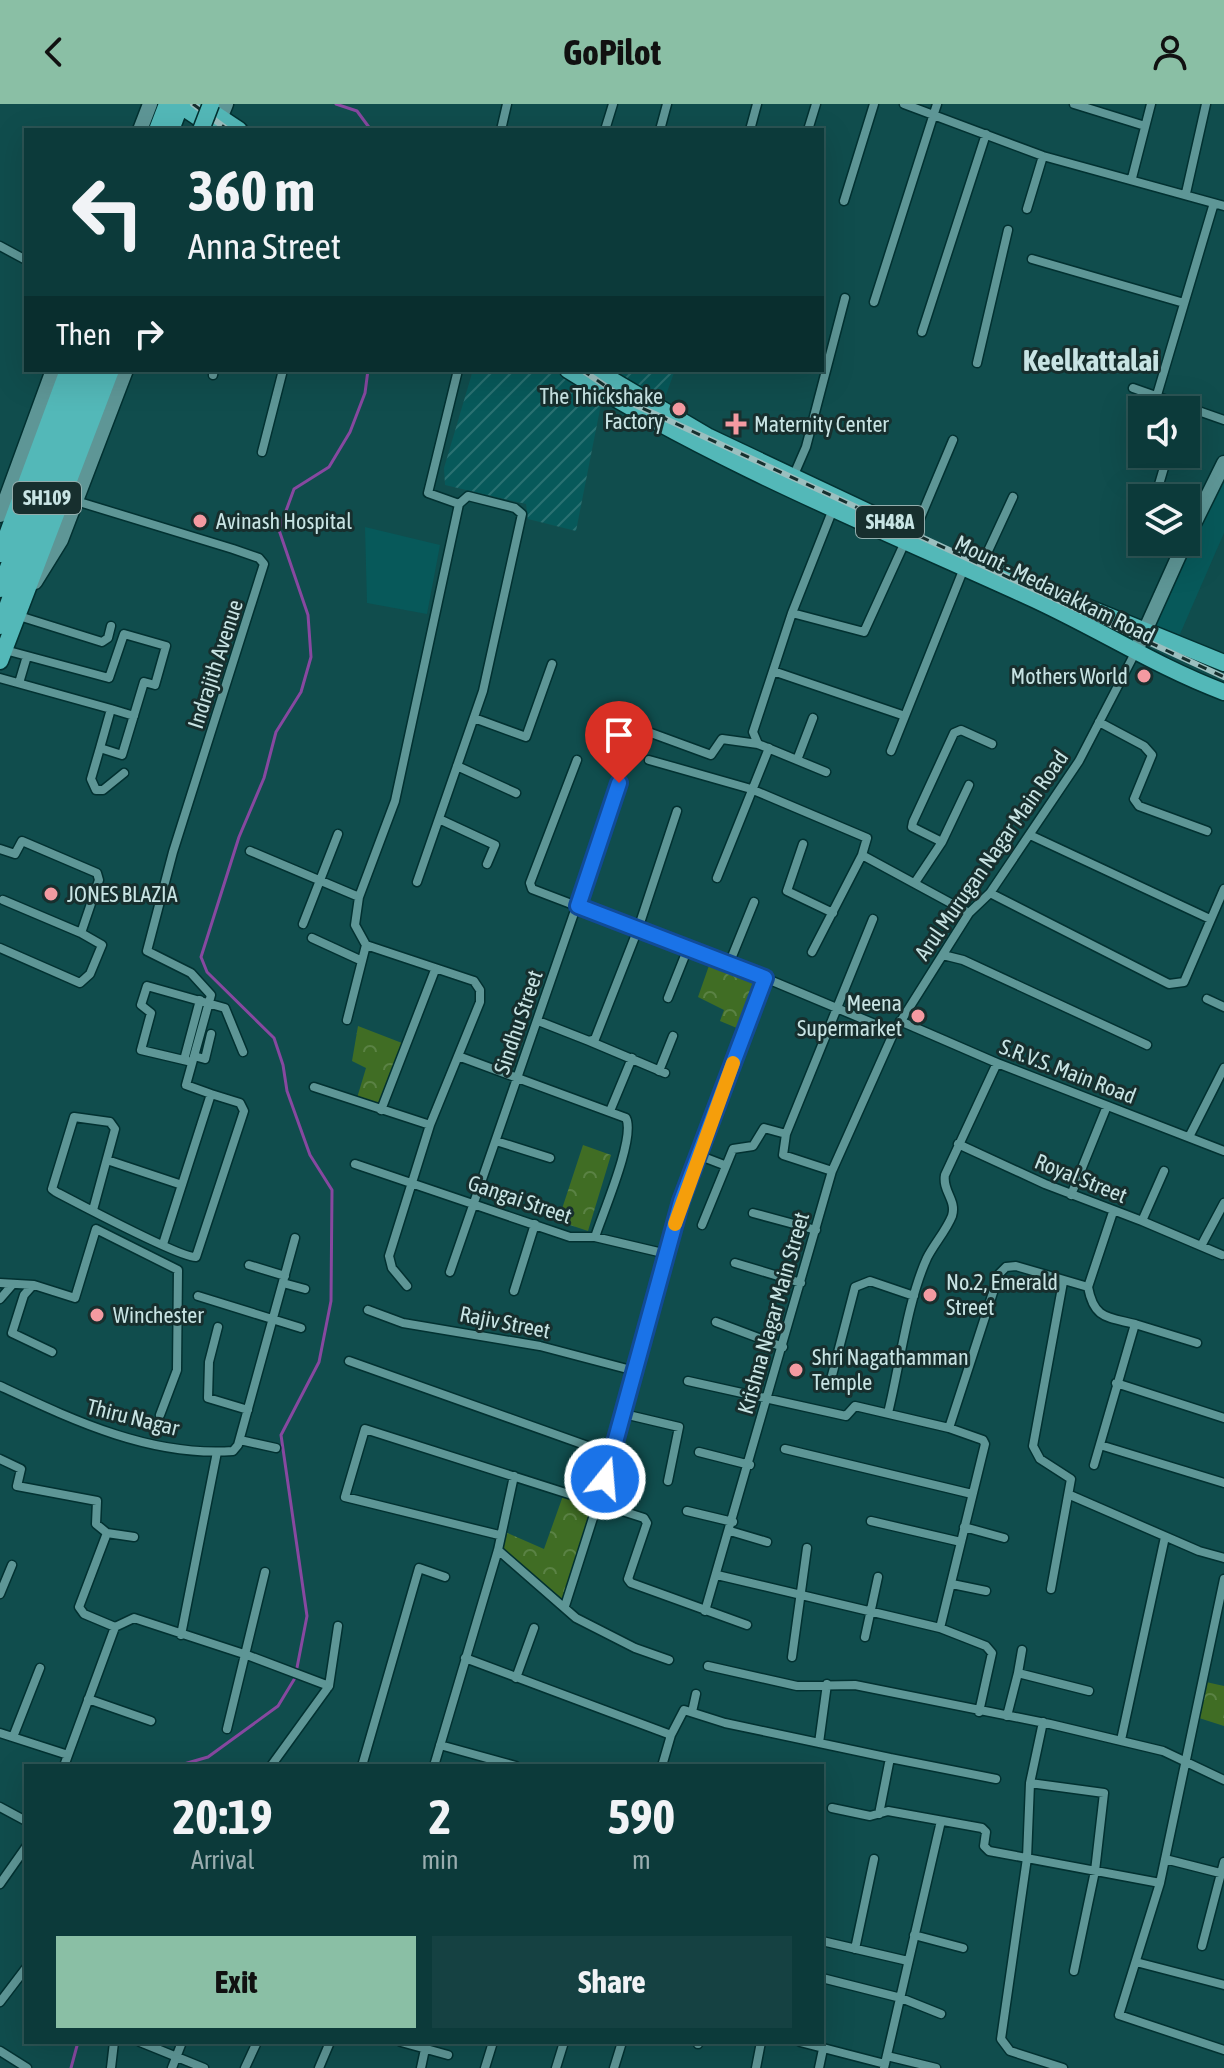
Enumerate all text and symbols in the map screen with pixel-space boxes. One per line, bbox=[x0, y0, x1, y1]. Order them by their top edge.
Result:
icon: back bbox=[32, 30, 76, 74]
icon: person bbox=[1148, 30, 1192, 74]
text: GoPilot bbox=[563, 31, 661, 73]
text: 360 m bbox=[188, 159, 315, 223]
icon: left bbox=[56, 160, 160, 264]
text: Anna Street bbox=[188, 225, 341, 267]
icon: right bbox=[127, 312, 171, 356]
text: Then bbox=[56, 317, 111, 351]
district label: Keelkattalai bbox=[1023, 343, 1159, 377]
place label: The Thickshake Factory bbox=[539, 383, 663, 434]
map controls bbox=[1128, 396, 1200, 556]
button: sound bbox=[1128, 396, 1200, 468]
marker: The Thickshake Factory bbox=[670, 400, 688, 418]
place label: Maternity Center bbox=[754, 411, 889, 437]
marker: Maternity Center bbox=[725, 413, 747, 435]
road number: SH109 bbox=[13, 482, 81, 514]
button: layers bbox=[1128, 484, 1200, 556]
road number: SH48A bbox=[856, 506, 924, 538]
place label: Avinash Hospital bbox=[216, 508, 352, 534]
marker: Avinash Hospital bbox=[191, 512, 209, 530]
street label: Mount - Medavakkam Road bbox=[951, 529, 1159, 649]
street label: Indrajith Avenue bbox=[182, 596, 248, 732]
place label: Mothers World bbox=[1010, 663, 1128, 689]
marker: Mothers World bbox=[1135, 667, 1153, 685]
pin bbox=[585, 701, 653, 783]
icon: arrive bbox=[597, 713, 641, 757]
street label: Arul Murugan Nagar Main Road bbox=[909, 745, 1073, 965]
place label: JONES BLAZIA bbox=[67, 881, 178, 907]
marker: JONES BLAZIA bbox=[42, 885, 60, 903]
street label: Sindhu Street bbox=[488, 967, 548, 1077]
place label: Meena Supermarket bbox=[797, 990, 902, 1041]
marker: Meena Supermarket bbox=[909, 1007, 927, 1025]
street label: S.R.V.S. Main Road bbox=[996, 1033, 1140, 1109]
street label: Royal Street bbox=[1031, 1148, 1131, 1208]
street label: Gangai Street bbox=[465, 1169, 575, 1229]
street label: Krishna Nagar Main Street bbox=[732, 1209, 814, 1417]
place label: No.2, Emerald Street bbox=[946, 1269, 1058, 1320]
marker: No.2, Emerald Street bbox=[921, 1286, 939, 1304]
street label: Rajiv Street bbox=[458, 1300, 552, 1344]
place label: Winchester bbox=[113, 1302, 204, 1328]
marker: Winchester bbox=[88, 1306, 106, 1324]
place label: Shri Nagathamman Temple bbox=[812, 1344, 969, 1395]
marker: Shri Nagathamman Temple bbox=[787, 1361, 805, 1379]
street label: Thiru Nagar bbox=[84, 1393, 182, 1441]
position arrow bbox=[563, 1437, 647, 1521]
text: 20:19 bbox=[173, 1789, 273, 1844]
text: 2 bbox=[429, 1789, 451, 1844]
text: 590 bbox=[608, 1789, 675, 1844]
text: Arrival bbox=[191, 1845, 254, 1875]
text: min bbox=[421, 1845, 459, 1875]
text: m bbox=[632, 1845, 651, 1875]
button: Exit bbox=[56, 1936, 416, 2028]
button: Share bbox=[432, 1936, 792, 2028]

